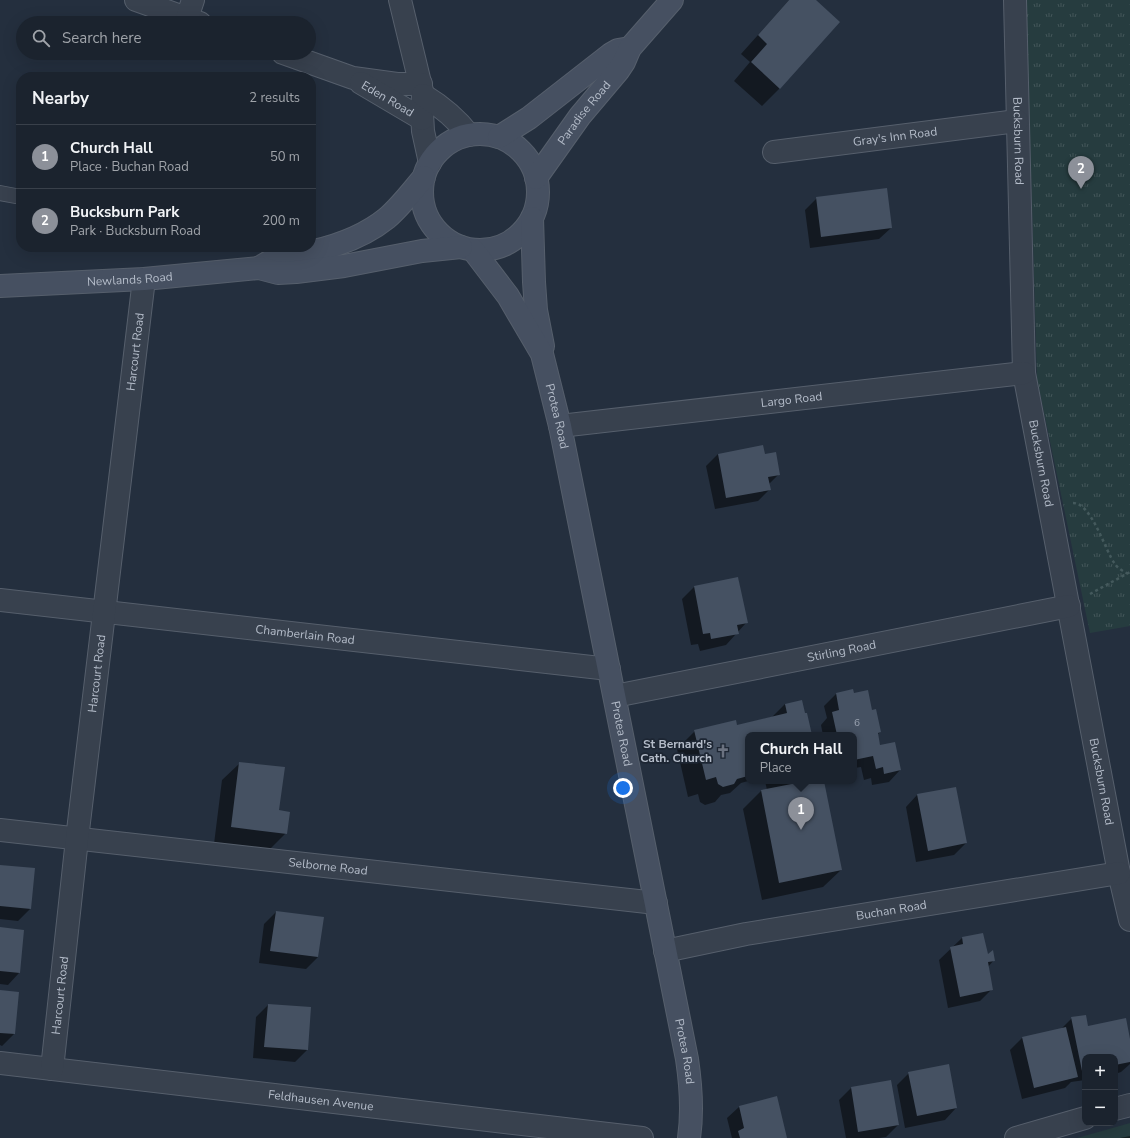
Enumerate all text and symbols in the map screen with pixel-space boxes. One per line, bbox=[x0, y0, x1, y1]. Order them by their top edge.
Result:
search box bbox=[16, 16, 316, 60]
icon: search bbox=[30, 27, 52, 49]
text: Search here bbox=[62, 28, 142, 48]
street label: Eden Road bbox=[359, 77, 417, 120]
street label: Paradise Road bbox=[554, 77, 614, 148]
text: Nearby bbox=[32, 87, 89, 110]
text: 2 results bbox=[249, 89, 300, 107]
street label: Bucksburn Road bbox=[1009, 97, 1027, 185]
street label: Gray's Inn Road bbox=[852, 123, 938, 150]
text: Church Hall bbox=[70, 138, 153, 158]
text: 1 bbox=[41, 148, 49, 166]
text: 50 m bbox=[270, 148, 300, 166]
pin: 2 bbox=[1068, 156, 1094, 189]
text: Place · Buchan Road bbox=[70, 158, 189, 176]
text: Bucksburn Park bbox=[70, 202, 179, 222]
text: 2 bbox=[41, 212, 49, 230]
text: 200 m bbox=[262, 212, 300, 230]
text: Park · Bucksburn Road bbox=[70, 222, 201, 240]
street label: Newlands Road bbox=[87, 268, 173, 290]
street label: Harcourt Road bbox=[123, 312, 148, 392]
street label: Protea Road bbox=[542, 382, 572, 450]
street label: Largo Road bbox=[760, 388, 823, 411]
street label: Bucksburn Road bbox=[1025, 419, 1057, 508]
street label: Chamberlain Road bbox=[255, 621, 356, 648]
street label: Harcourt Road bbox=[84, 634, 109, 713]
street label: Stirling Road bbox=[806, 636, 877, 666]
street label: Protea Road bbox=[607, 700, 636, 768]
house number: 6 bbox=[854, 716, 860, 730]
popup bbox=[745, 732, 857, 784]
place label: St Bernard's Cath. Church bbox=[640, 736, 712, 766]
street label: Bucksburn Road bbox=[1086, 737, 1118, 826]
text: Church Hall bbox=[760, 739, 842, 759]
church icon: St Bernard's Cath. Church bbox=[715, 743, 731, 759]
text: Place bbox=[760, 759, 791, 777]
your location bbox=[613, 778, 633, 798]
pin: 1 bbox=[788, 797, 814, 830]
street label: Selborne Road bbox=[288, 854, 368, 879]
street label: Buchan Road bbox=[855, 897, 928, 924]
street label: Harcourt Road bbox=[48, 956, 72, 1035]
street label: Protea Road bbox=[671, 1017, 698, 1085]
map controls bbox=[1082, 1054, 1118, 1126]
button: + bbox=[1082, 1054, 1118, 1090]
street label: Feldhausen Avenue bbox=[267, 1086, 374, 1115]
button: − bbox=[1082, 1090, 1118, 1126]

